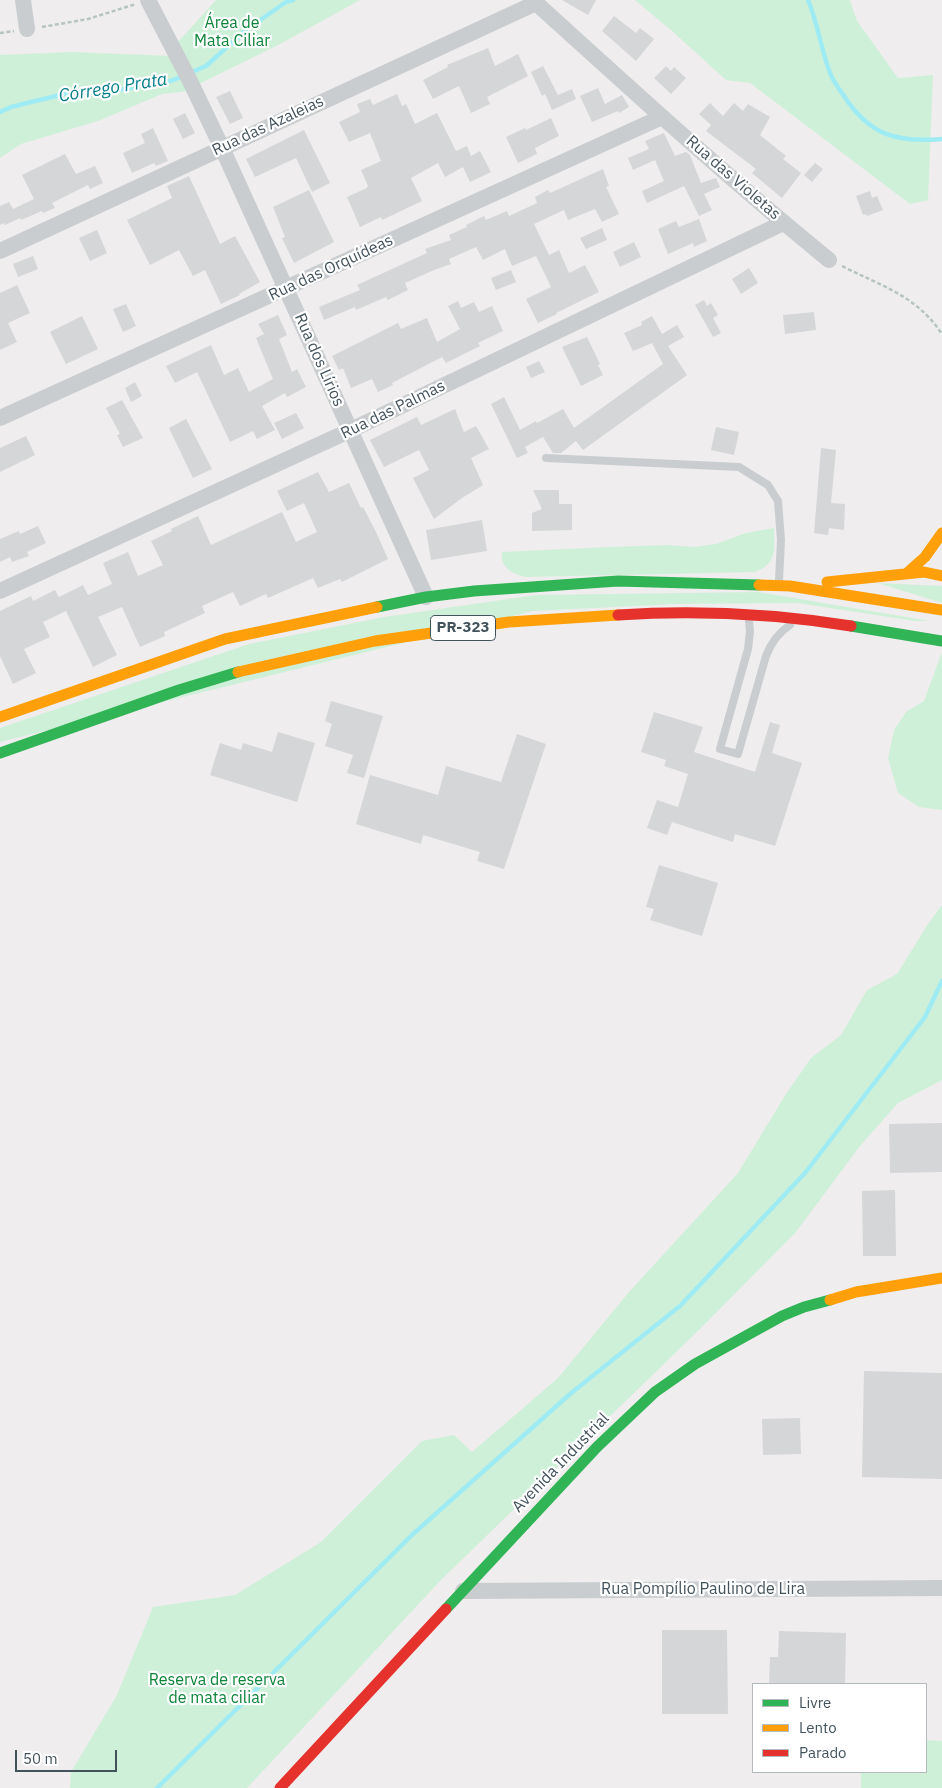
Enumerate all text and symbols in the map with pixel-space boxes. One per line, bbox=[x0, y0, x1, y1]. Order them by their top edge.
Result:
park label: Área de Mata Ciliar bbox=[194, 13, 270, 51]
water label: Córrego Prata bbox=[57, 69, 169, 107]
street label: Rua das Azaleias bbox=[209, 92, 327, 160]
street label: Rua das Violetas bbox=[682, 132, 784, 224]
street label: Rua das Orquídeas bbox=[266, 231, 396, 305]
street label: Rua dos Lírios bbox=[290, 310, 348, 410]
street label: Rua das Palmas bbox=[338, 376, 448, 444]
road number: PR-323 bbox=[430, 616, 496, 640]
street label: Avenida Industrial bbox=[509, 1409, 613, 1517]
street label: Rua Pompílio Paulino de Lira bbox=[601, 1579, 805, 1599]
park label: Reserva de reserva de mata ciliar bbox=[149, 1670, 285, 1708]
legend bbox=[752, 1683, 927, 1773]
text: Livre bbox=[799, 1693, 831, 1712]
text: Lento bbox=[799, 1718, 837, 1737]
scale bar bbox=[18, 1740, 120, 1772]
text: Parado bbox=[799, 1743, 847, 1762]
text: 50 m bbox=[23, 1749, 58, 1768]

